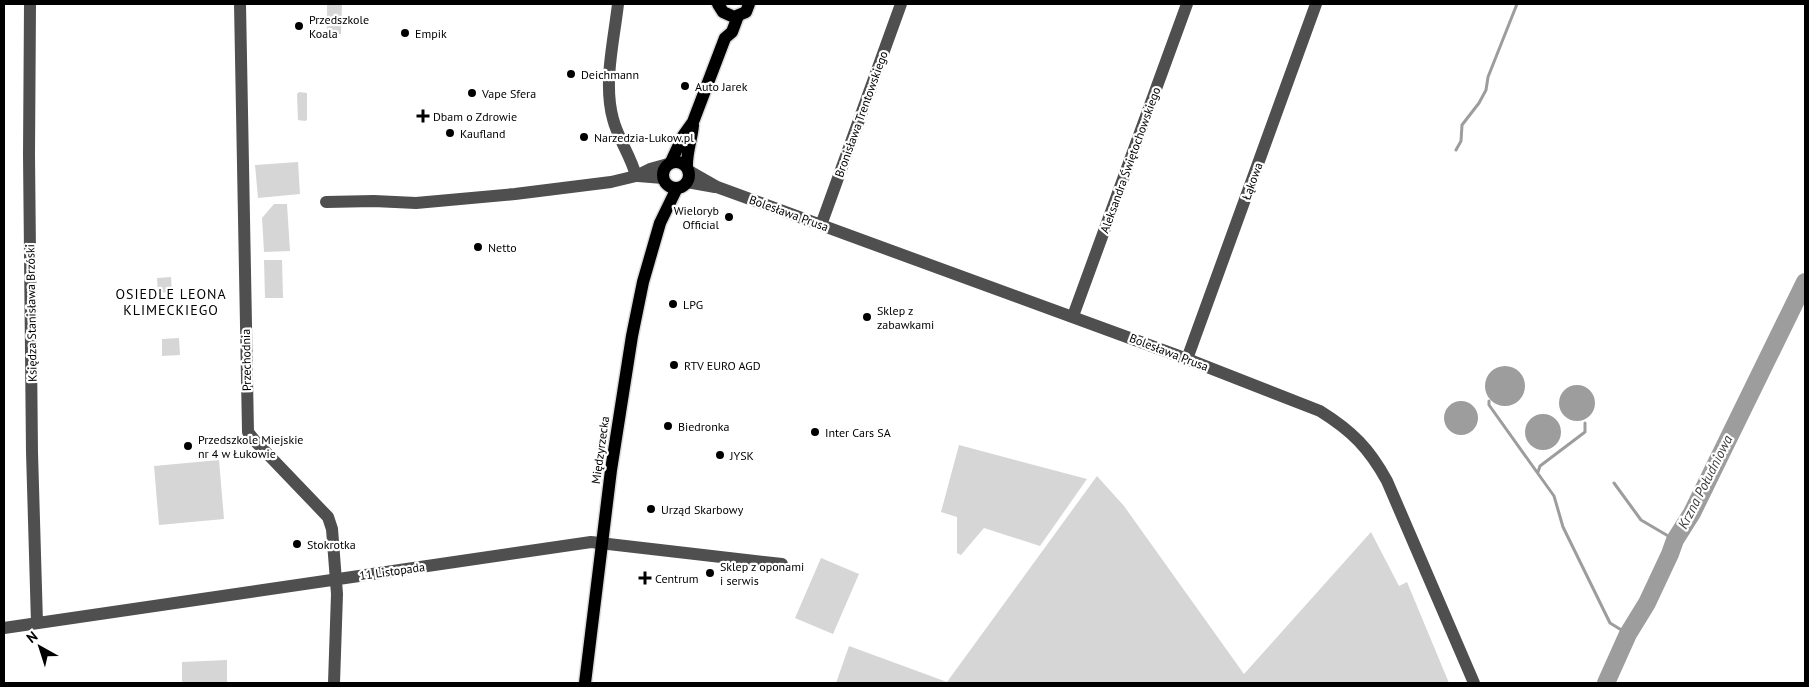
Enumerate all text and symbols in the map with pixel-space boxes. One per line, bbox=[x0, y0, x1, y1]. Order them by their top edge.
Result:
place label: Przedszkole Koala bbox=[309, 12, 369, 41]
marker: Przedszkole Koala bbox=[293, 20, 305, 32]
place label: Empik bbox=[415, 26, 447, 41]
marker: Empik bbox=[399, 27, 411, 39]
street label: Bronisława Trentowskiego bbox=[831, 49, 891, 179]
place label: Deichmann bbox=[581, 67, 639, 82]
marker: Deichmann bbox=[565, 68, 577, 80]
place label: Auto Jarek bbox=[695, 79, 748, 94]
marker: Auto Jarek bbox=[679, 80, 691, 92]
street label: Aleksandra Świętochowskiego bbox=[1097, 85, 1163, 235]
place label: Vape Sfera bbox=[481, 86, 536, 101]
marker: Vape Sfera bbox=[466, 87, 478, 99]
place label: Dbam o Zdrowie bbox=[433, 109, 517, 124]
marker: Dbam o Zdrowie bbox=[417, 110, 429, 122]
place label: Kaufland bbox=[460, 126, 505, 141]
marker: Kaufland bbox=[444, 127, 456, 139]
place label: Narzedzia-Lukow.pl bbox=[594, 130, 694, 145]
marker: Narzedzia-Lukow.pl bbox=[578, 131, 590, 143]
street label: Łąkowa bbox=[1238, 160, 1266, 202]
street label: Bolesława Prusa bbox=[747, 192, 831, 234]
place label: Wieloryb Official bbox=[674, 203, 719, 232]
marker: Wieloryb Official bbox=[723, 211, 735, 223]
place label: Netto bbox=[488, 240, 517, 255]
marker: Netto bbox=[472, 241, 484, 253]
street label: Księdza Stanisława Brzóski bbox=[22, 244, 40, 382]
district label: OSIEDLE LEONA KLIMECKIEGO bbox=[115, 285, 227, 319]
place label: LPG bbox=[683, 297, 703, 312]
marker: LPG bbox=[667, 298, 679, 310]
place label: Sklep z zabawkami bbox=[877, 303, 934, 332]
marker: Sklep z zabawkami bbox=[861, 311, 873, 323]
street label: Przechodnia bbox=[238, 329, 254, 391]
street label: Bolesława Prusa bbox=[1127, 330, 1211, 374]
place label: RTV EURO AGD bbox=[684, 358, 761, 373]
marker: RTV EURO AGD bbox=[668, 359, 680, 371]
street label: Międzyrzecka bbox=[588, 415, 612, 485]
place label: Biedronka bbox=[678, 419, 730, 434]
marker: Biedronka bbox=[662, 420, 674, 432]
place label: Inter Cars SA bbox=[825, 425, 891, 440]
marker: Inter Cars SA bbox=[809, 426, 821, 438]
place label: Przedszkole Miejskie nr 4 w Łukowie bbox=[198, 432, 303, 461]
water label: Krzna Południowa bbox=[1674, 432, 1736, 532]
marker: Przedszkole Miejskie nr 4 w Łukowie bbox=[182, 440, 194, 452]
place label: JYSK bbox=[729, 448, 754, 463]
marker: JYSK bbox=[714, 449, 726, 461]
place label: Urząd Skarbowy bbox=[661, 502, 744, 517]
marker: Urząd Skarbowy bbox=[645, 503, 657, 515]
place label: Stokrotka bbox=[307, 537, 356, 552]
marker: Stokrotka bbox=[291, 538, 303, 550]
street label: 11 Listopada bbox=[358, 559, 426, 583]
place label: Sklep z oponami i serwis bbox=[720, 559, 804, 588]
marker: Sklep z oponami i serwis bbox=[704, 567, 716, 579]
place label: Centrum bbox=[655, 571, 698, 586]
marker: Centrum bbox=[639, 572, 651, 584]
north arrow bbox=[15, 622, 65, 672]
text: N bbox=[23, 627, 41, 647]

